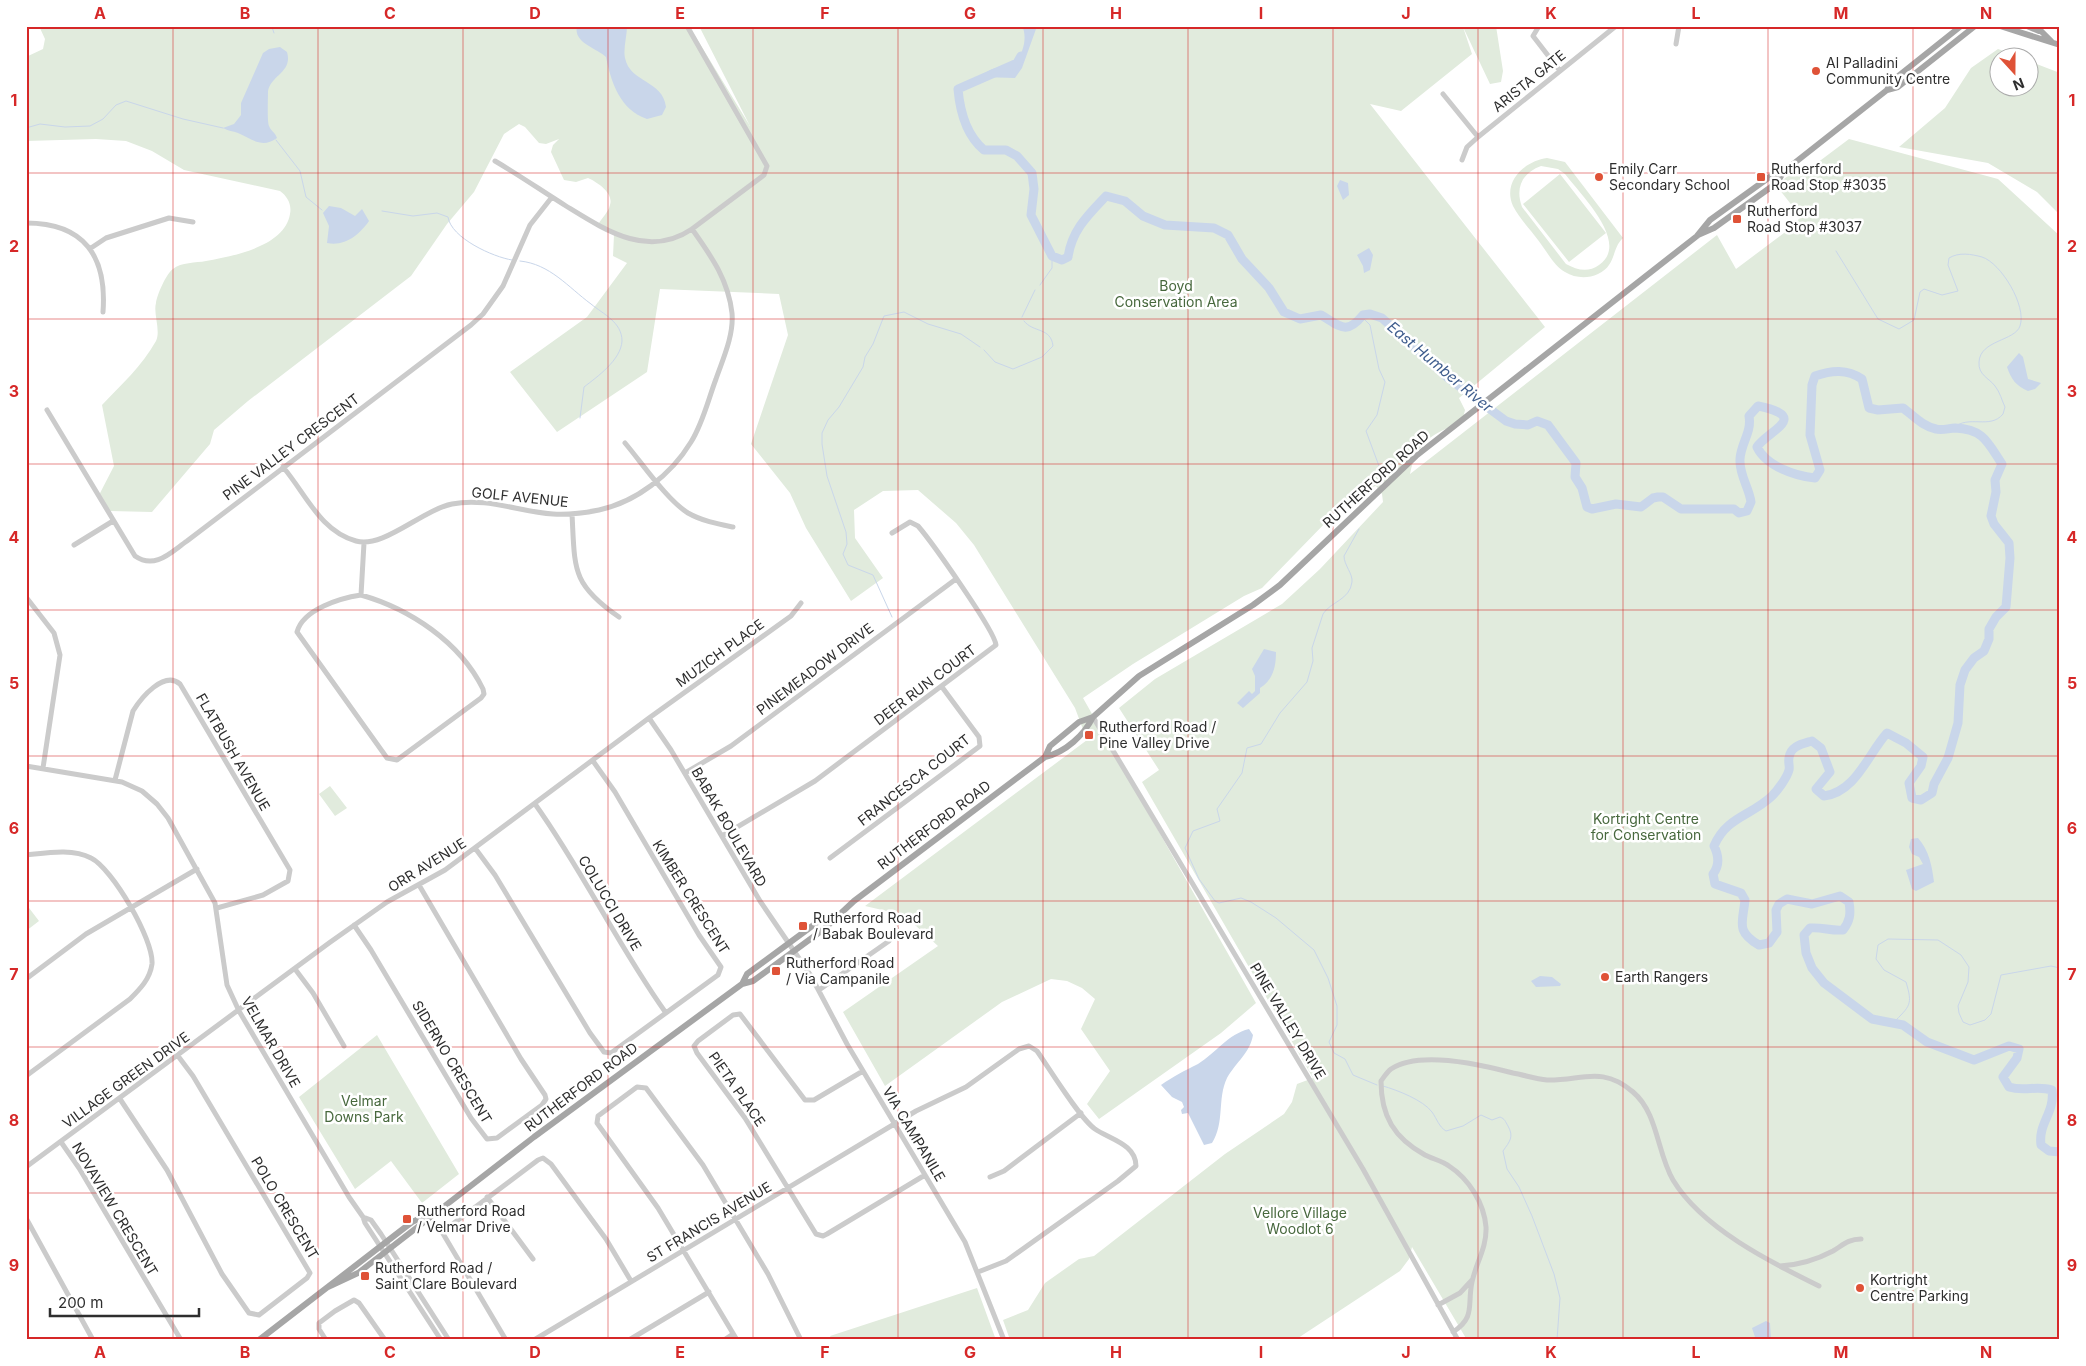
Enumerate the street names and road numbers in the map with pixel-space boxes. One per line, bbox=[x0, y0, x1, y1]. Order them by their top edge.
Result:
street label: ARISTA GATE bbox=[1489, 46, 1569, 115]
street label: PINE VALLEY CRESCENT bbox=[219, 390, 362, 503]
street label: RUTHERFORD ROAD bbox=[1319, 426, 1432, 531]
street label: GOLF AVENUE bbox=[471, 483, 569, 510]
street label: MUZICH PLACE bbox=[672, 615, 767, 690]
street label: PINEMEADOW DRIVE bbox=[753, 619, 876, 718]
street label: DEER RUN COURT bbox=[870, 641, 979, 728]
street label: FLATBUSH AVENUE bbox=[193, 690, 274, 813]
street label: FRANCESCA COURT bbox=[854, 730, 973, 829]
street label: BABAK BOULEVARD bbox=[688, 764, 771, 889]
street label: RUTHERFORD ROAD bbox=[874, 776, 994, 873]
street label: ORR AVENUE bbox=[385, 834, 469, 895]
street label: KIMBER CRESCENT bbox=[649, 837, 733, 957]
street label: COLUCCI DRIVE bbox=[575, 852, 646, 954]
street label: PINE VALLEY DRIVE bbox=[1247, 960, 1330, 1082]
street label: VELMAR DRIVE bbox=[239, 993, 304, 1090]
street label: SIDERNO CRESCENT bbox=[409, 997, 496, 1126]
street label: VILLAGE GREEN DRIVE bbox=[59, 1028, 193, 1131]
street label: RUTHERFORD ROAD bbox=[521, 1038, 641, 1135]
street label: PIETA PLACE bbox=[705, 1048, 769, 1129]
street label: VIA CAMPANILE bbox=[879, 1083, 949, 1184]
street label: NOVAVIEW CRESCENT bbox=[69, 1139, 162, 1279]
street label: POLO CRESCENT bbox=[248, 1153, 323, 1262]
street label: ST FRANCIS AVENUE bbox=[643, 1178, 774, 1266]

